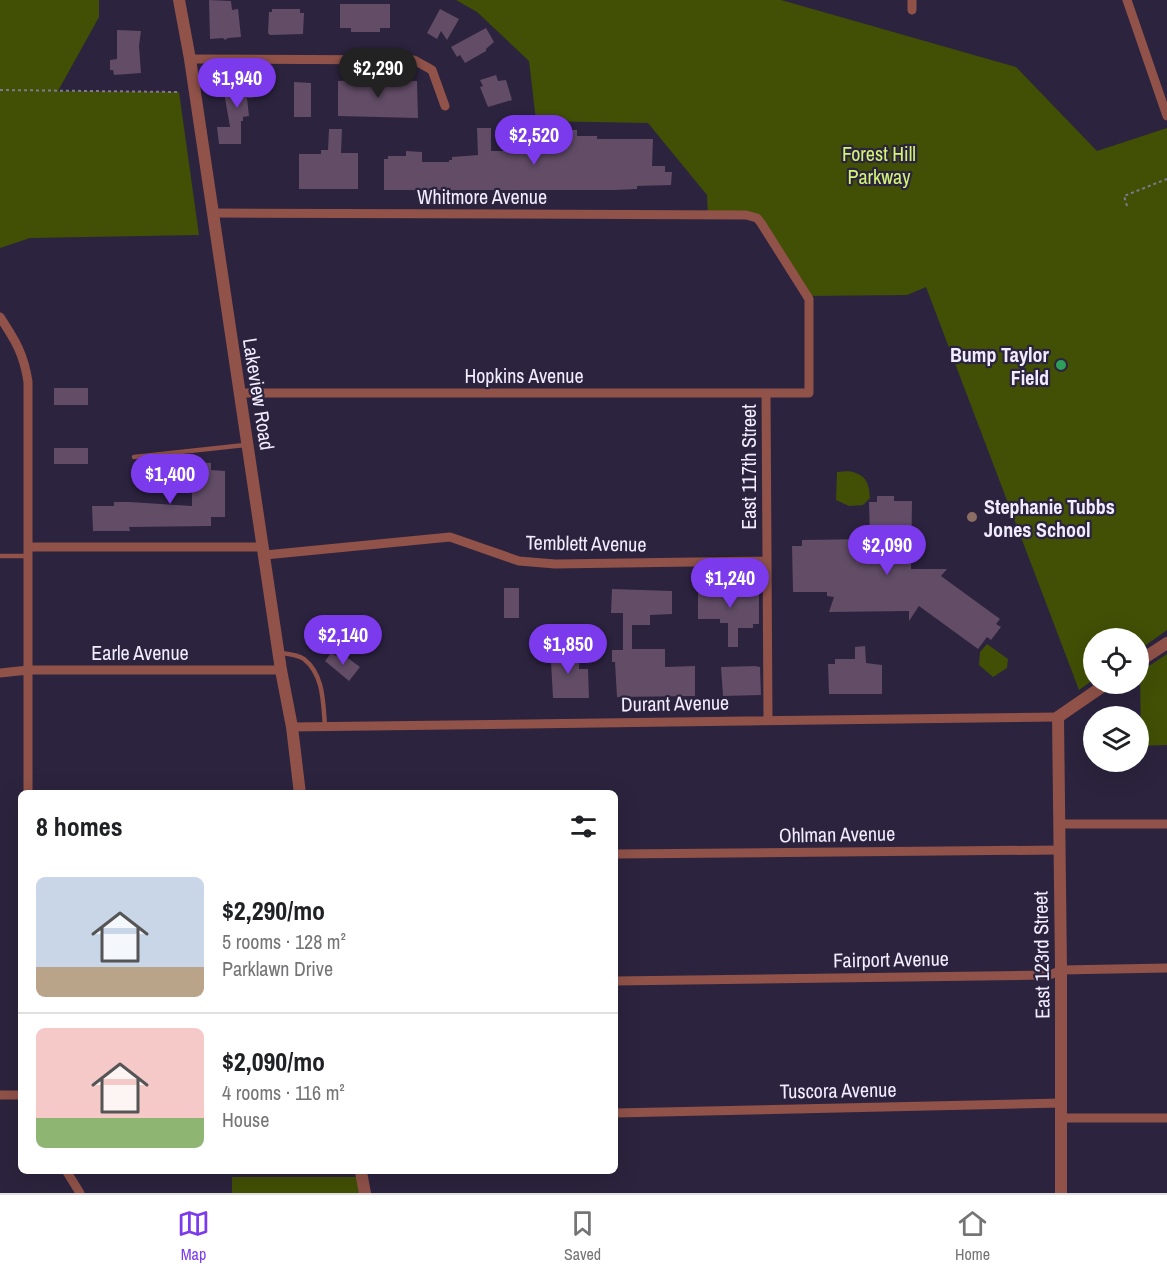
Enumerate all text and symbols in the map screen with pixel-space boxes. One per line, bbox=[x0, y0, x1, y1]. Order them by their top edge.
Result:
pin: $2,290 bbox=[329, 48, 427, 99]
text: $2,290 bbox=[353, 54, 403, 81]
pin: $1,940 bbox=[188, 58, 286, 109]
text: $1,940 bbox=[212, 64, 262, 91]
pin: $2,520 bbox=[485, 115, 583, 166]
text: $2,520 bbox=[509, 121, 559, 148]
park label: Forest Hill Parkway bbox=[842, 140, 916, 190]
street label: Whitmore Avenue bbox=[417, 183, 547, 210]
street label: Lakeview Road bbox=[237, 336, 281, 452]
place label: Bump Taylor Field bbox=[950, 341, 1050, 391]
marker: Bump Taylor Field bbox=[1054, 358, 1068, 372]
street label: Hopkins Avenue bbox=[464, 362, 584, 389]
street label: East 117th Street bbox=[735, 404, 762, 530]
pin: $1,400 bbox=[121, 454, 219, 505]
text: $1,400 bbox=[145, 460, 195, 487]
place label: Stephanie Tubbs Jones School bbox=[984, 493, 1115, 543]
marker: Stephanie Tubbs Jones School bbox=[965, 510, 979, 524]
pin: $2,090 bbox=[838, 525, 936, 576]
street label: Temblett Avenue bbox=[525, 528, 647, 558]
text: $2,090 bbox=[862, 531, 912, 558]
pin: $1,240 bbox=[681, 558, 779, 609]
text: $1,240 bbox=[705, 564, 755, 591]
pin: $2,140 bbox=[294, 615, 392, 666]
text: $2,140 bbox=[318, 621, 368, 648]
pin: $1,850 bbox=[519, 624, 617, 675]
map controls bbox=[1083, 628, 1149, 772]
button: locate bbox=[1083, 628, 1149, 694]
text: $1,850 bbox=[543, 630, 593, 657]
street label: Earle Avenue bbox=[91, 639, 189, 666]
street label: Durant Avenue bbox=[621, 689, 729, 717]
button: layers bbox=[1083, 706, 1149, 772]
text: 8 homes bbox=[36, 809, 123, 844]
icon: filters bbox=[567, 810, 600, 843]
street label: Ohlman Avenue bbox=[779, 819, 895, 849]
street label: East 123rd Street bbox=[1026, 891, 1056, 1019]
text: $2,290/mo bbox=[222, 893, 325, 928]
icon: home bbox=[84, 901, 156, 973]
text: 5 rooms · 128 m² bbox=[222, 928, 346, 955]
street label: Fairport Avenue bbox=[833, 944, 949, 974]
text: Parklawn Drive bbox=[222, 955, 333, 982]
text: $2,090/mo bbox=[222, 1044, 325, 1079]
icon: home bbox=[84, 1052, 156, 1124]
street label: Tuscora Avenue bbox=[779, 1075, 897, 1105]
text: 4 rooms · 116 m² bbox=[222, 1079, 345, 1106]
text: House bbox=[222, 1106, 269, 1133]
tab: Map bbox=[177, 1207, 210, 1265]
tab: Saved bbox=[564, 1207, 601, 1265]
tab: Home bbox=[955, 1207, 990, 1265]

